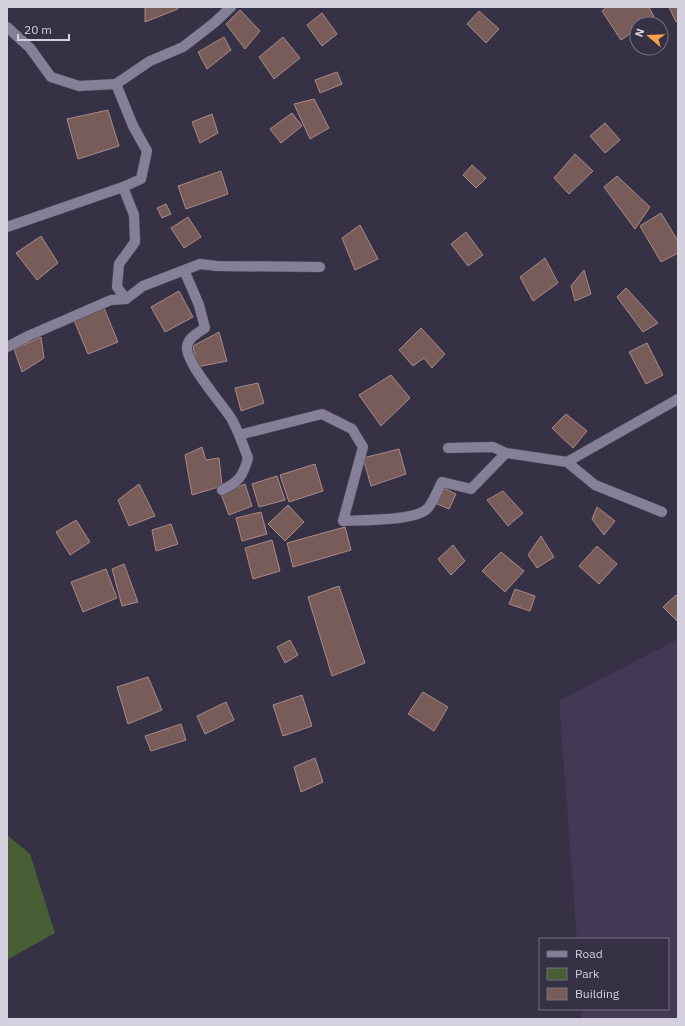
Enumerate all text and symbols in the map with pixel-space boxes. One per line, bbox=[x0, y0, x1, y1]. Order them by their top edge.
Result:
scale bar bbox=[18, 16, 69, 42]
north arrow bbox=[629, 16, 669, 56]
text: 20 m bbox=[24, 22, 52, 37]
text: N bbox=[632, 27, 647, 39]
legend bbox=[539, 938, 669, 1010]
text: Road bbox=[575, 946, 603, 961]
text: Park bbox=[575, 966, 600, 981]
text: Building bbox=[575, 986, 620, 1001]

